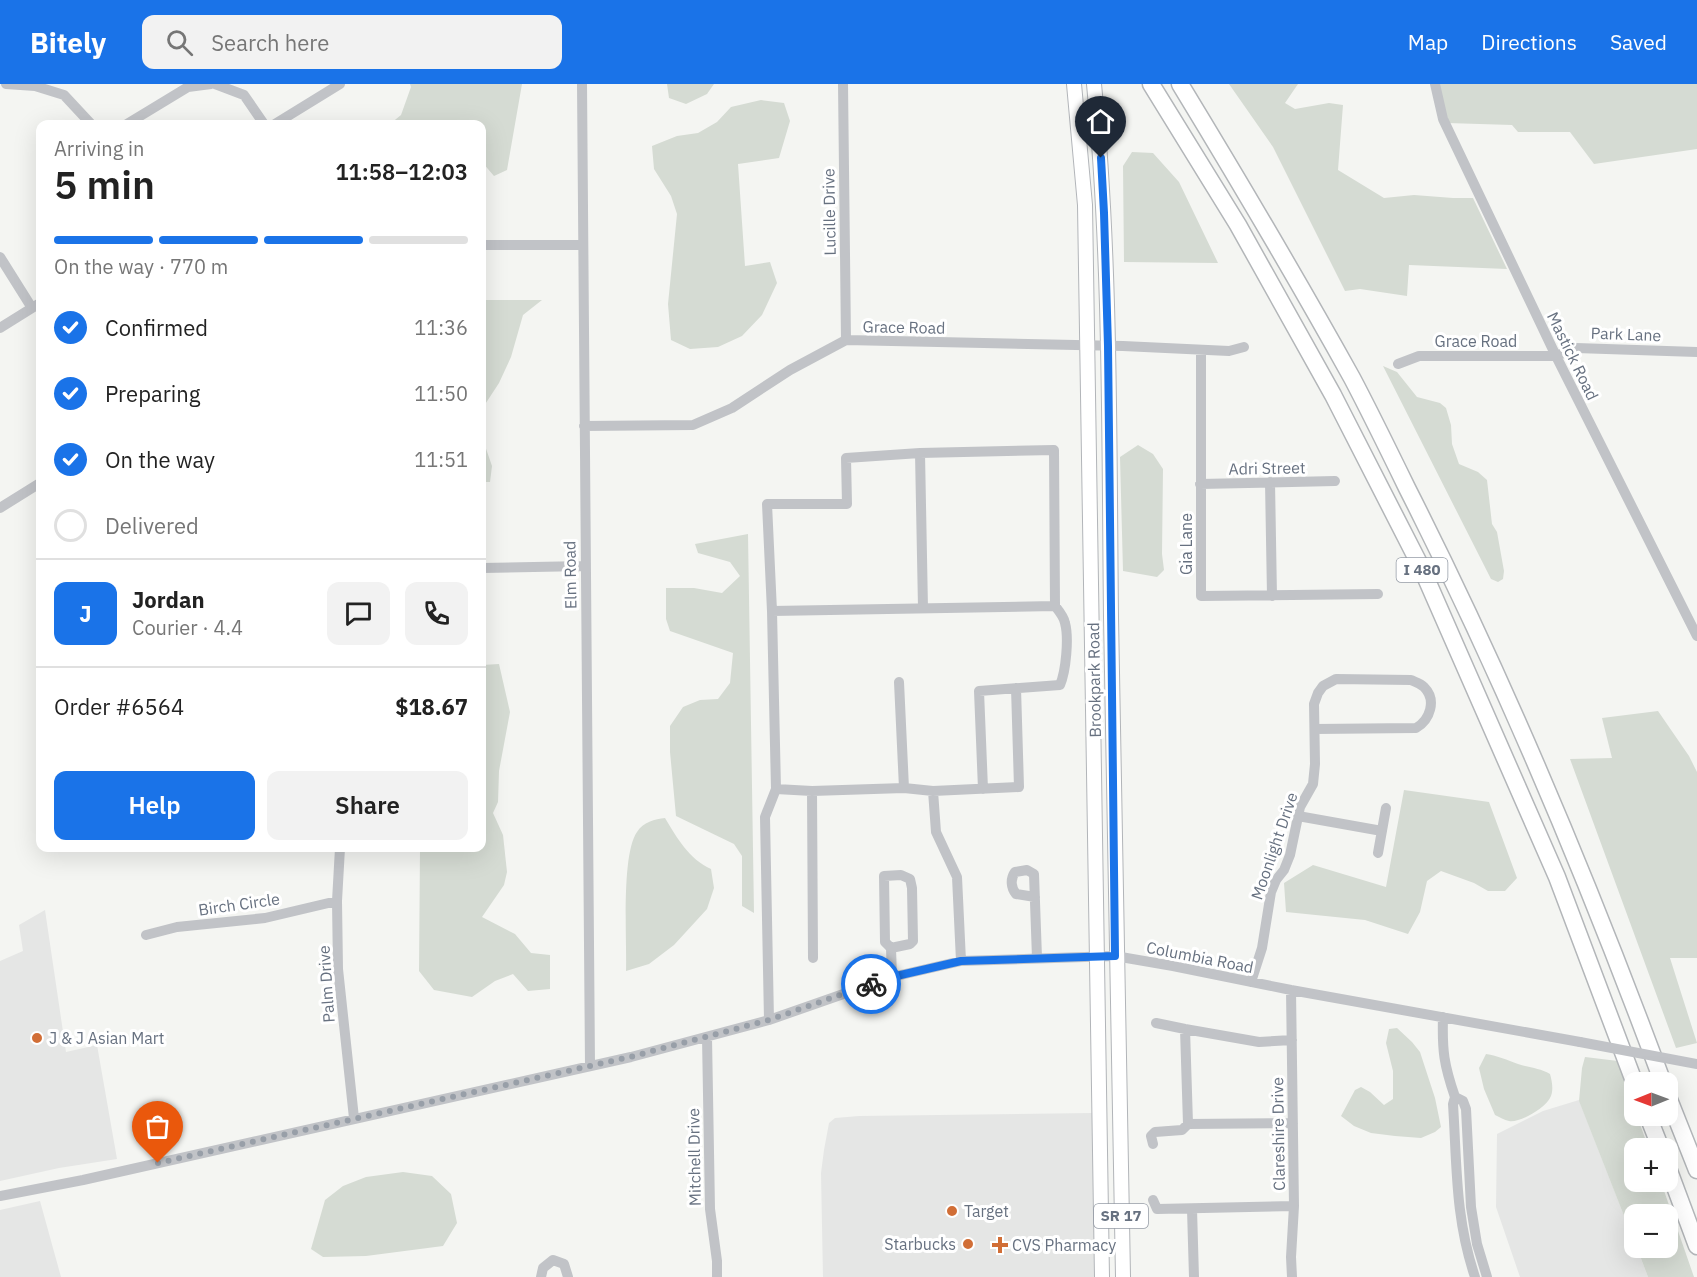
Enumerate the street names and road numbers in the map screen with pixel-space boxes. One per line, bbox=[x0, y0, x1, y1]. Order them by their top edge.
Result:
street label: Lucille Drive bbox=[818, 168, 840, 256]
street label: Mastick Road bbox=[1543, 309, 1603, 403]
street label: Grace Road bbox=[862, 316, 946, 338]
street label: Park Lane bbox=[1590, 323, 1662, 345]
street label: Grace Road bbox=[1435, 331, 1517, 351]
street label: Adri Street bbox=[1228, 457, 1306, 479]
street label: Gia Lane bbox=[1176, 513, 1196, 575]
street label: Elm Road bbox=[559, 541, 581, 609]
road number: I 480 bbox=[1396, 558, 1448, 582]
street label: Brookpark Road bbox=[1083, 622, 1105, 738]
street label: Moonlight Drive bbox=[1246, 789, 1302, 902]
street label: Birch Circle bbox=[197, 888, 281, 920]
street label: Columbia Road bbox=[1145, 937, 1255, 977]
street label: Palm Drive bbox=[313, 945, 339, 1023]
street label: Clareshire Drive bbox=[1267, 1077, 1289, 1191]
street label: Mitchell Drive bbox=[683, 1108, 705, 1206]
road number: SR 17 bbox=[1094, 1204, 1148, 1228]

